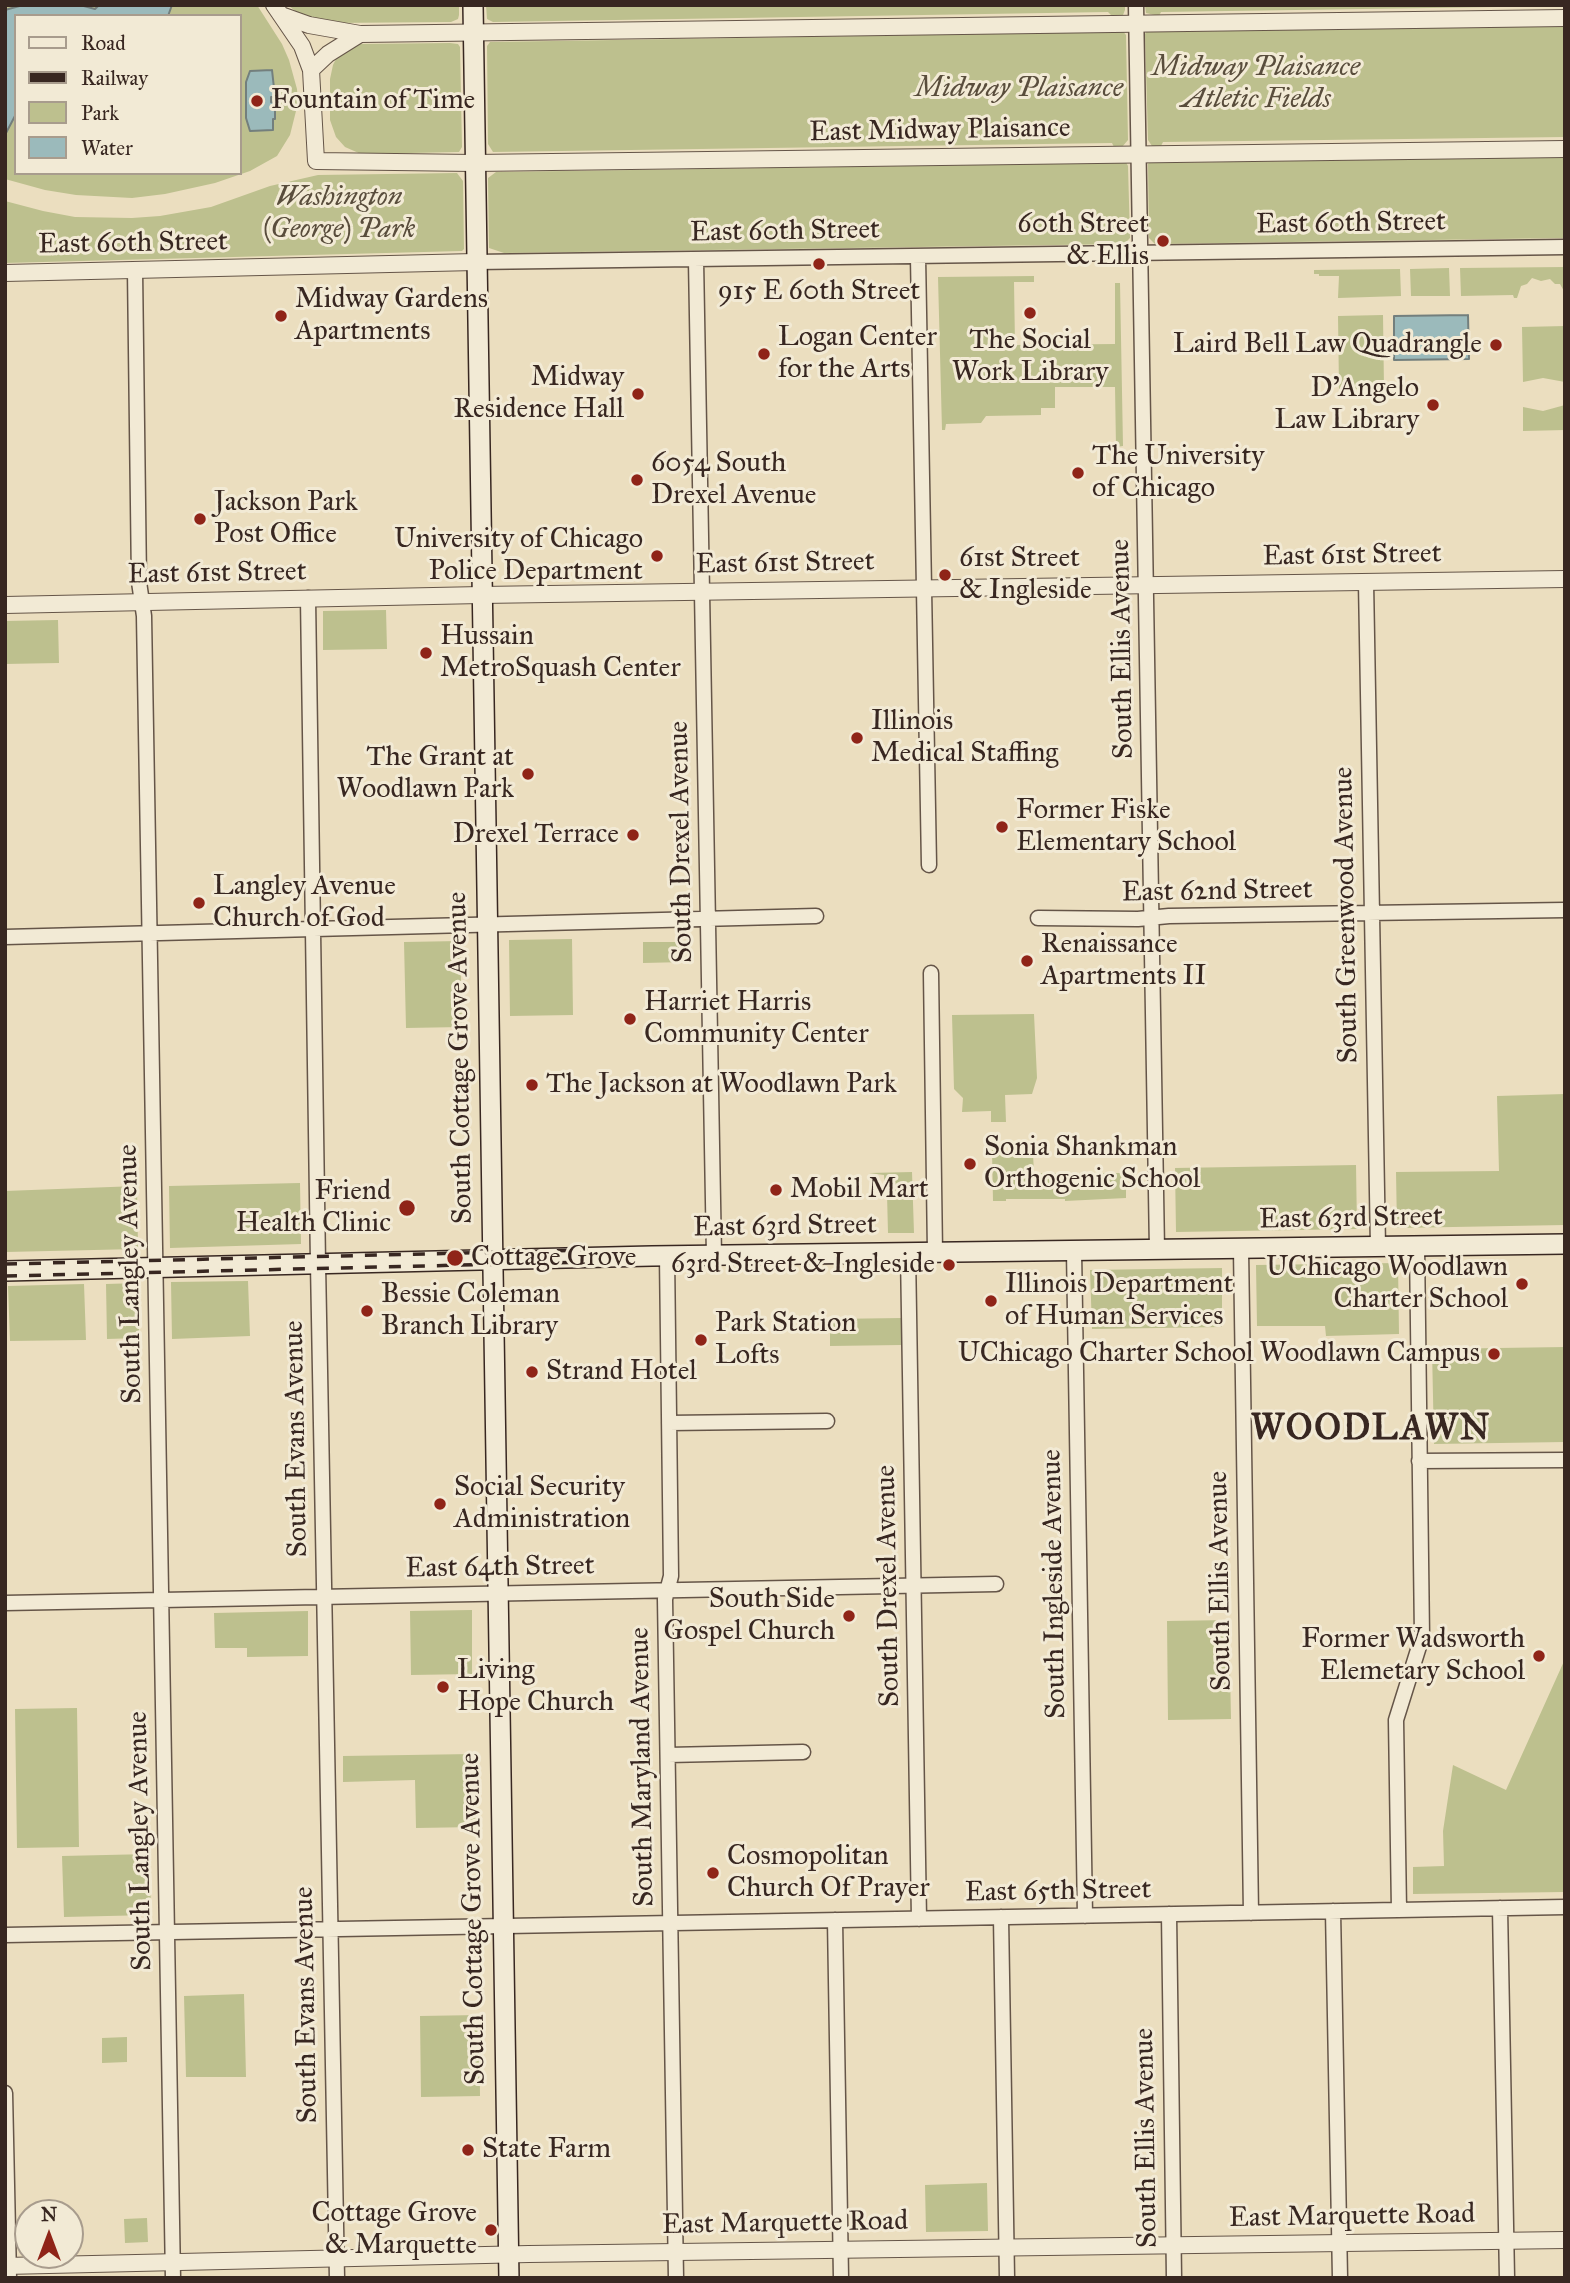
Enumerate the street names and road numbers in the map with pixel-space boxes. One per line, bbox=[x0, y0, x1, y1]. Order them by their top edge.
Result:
street label: East Midway Plaisance bbox=[809, 112, 1071, 150]
street label: East 60th Street bbox=[1256, 206, 1446, 242]
street label: East 60th Street bbox=[690, 214, 880, 250]
street label: East 60th Street bbox=[38, 226, 228, 262]
street label: East 61st Street bbox=[1262, 538, 1442, 574]
street label: South Ellis Avenue bbox=[1104, 539, 1142, 759]
street label: East 61st Street bbox=[695, 546, 875, 582]
street label: East 61st Street bbox=[127, 556, 307, 592]
street label: South Drexel Avenue bbox=[663, 721, 701, 963]
street label: South Greenwood Avenue bbox=[1328, 766, 1366, 1064]
street label: East 62nd Street bbox=[1121, 874, 1313, 910]
street label: South Cottage Grove Avenue bbox=[441, 892, 481, 1224]
street label: South Langley Avenue bbox=[112, 1144, 150, 1404]
street label: East 63rd Street bbox=[1259, 1201, 1443, 1237]
street label: East 63rd Street bbox=[693, 1209, 877, 1245]
street label: South Evans Avenue bbox=[278, 1320, 316, 1558]
street label: South Ingleside Avenue bbox=[1036, 1449, 1074, 1719]
street label: South Drexel Avenue bbox=[870, 1465, 908, 1707]
street label: South Ellis Avenue bbox=[1202, 1471, 1240, 1691]
street label: East 64th Street bbox=[405, 1550, 595, 1586]
street label: South Maryland Avenue bbox=[624, 1627, 662, 1907]
street label: South Langley Avenue bbox=[122, 1711, 160, 1971]
street label: South Cottage Grove Avenue bbox=[454, 1753, 494, 2085]
street label: East 65th Street bbox=[964, 1874, 1152, 1910]
street label: South Evans Avenue bbox=[288, 1886, 326, 2124]
street label: South Ellis Avenue bbox=[1128, 2028, 1166, 2248]
street label: East Marquette Road bbox=[1229, 2198, 1475, 2236]
street label: East Marquette Road bbox=[662, 2205, 908, 2243]

